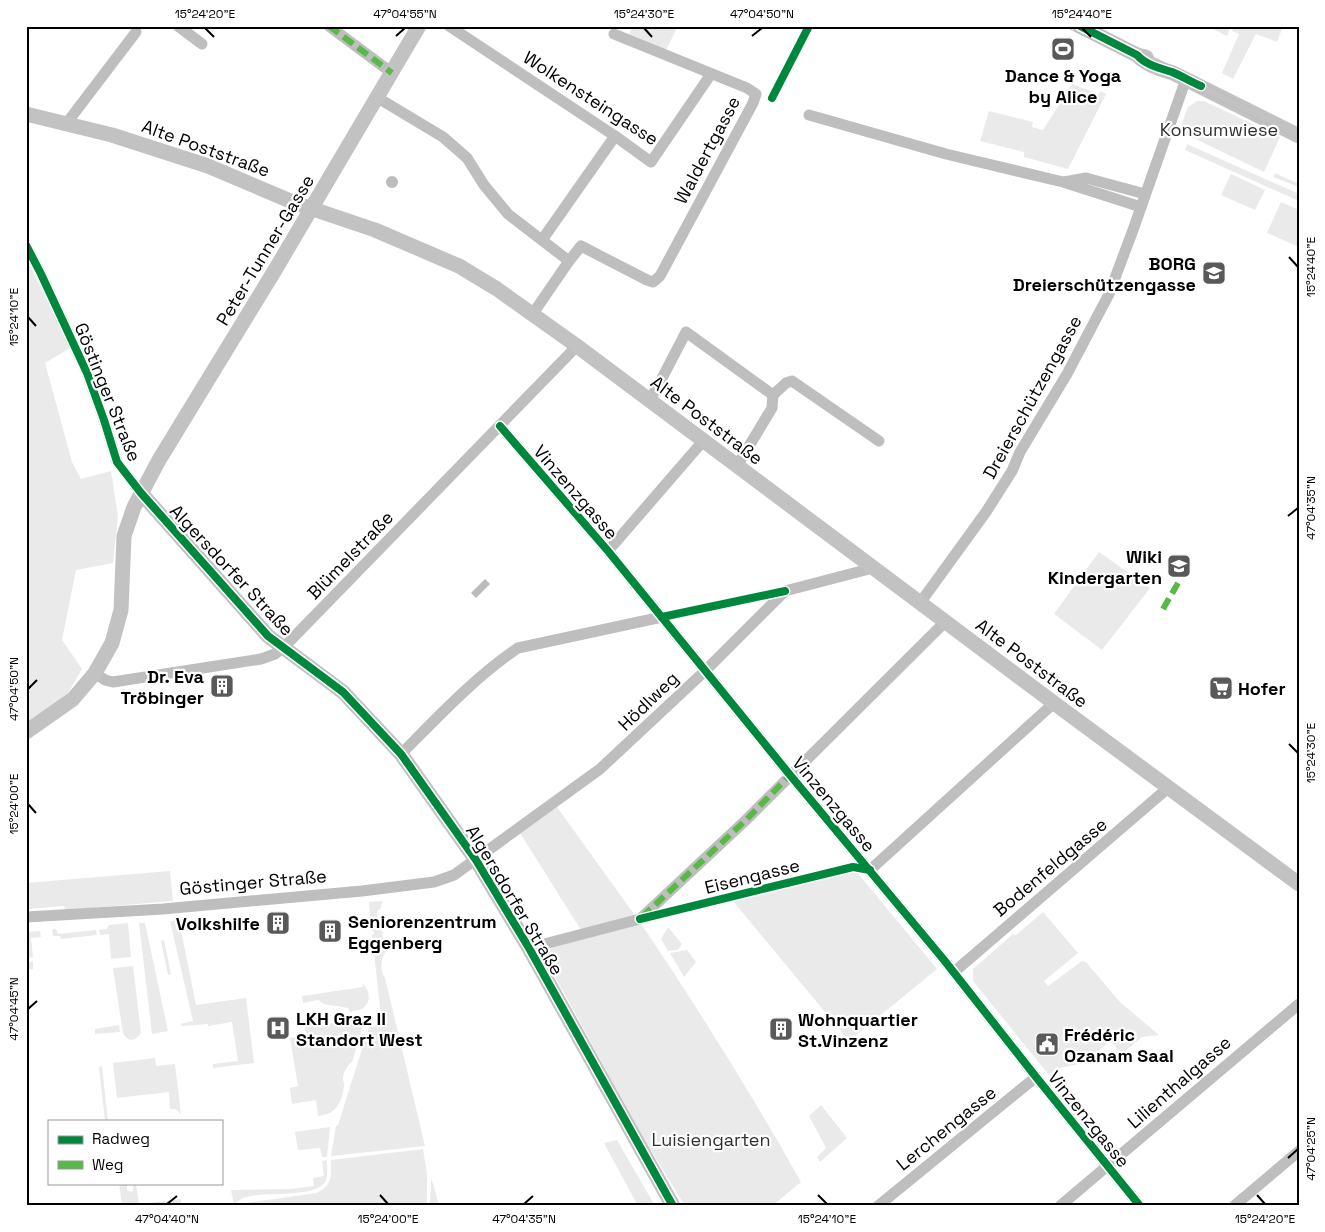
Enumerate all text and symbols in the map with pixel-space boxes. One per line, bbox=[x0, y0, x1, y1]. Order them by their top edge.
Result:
text: 15°24'20"E bbox=[175, 6, 236, 22]
text: 47°04'55"N bbox=[373, 6, 437, 22]
text: 15°24'30"E bbox=[614, 6, 675, 22]
text: 47°04'50"N bbox=[730, 6, 794, 22]
text: 15°24'40"E bbox=[1052, 6, 1112, 22]
sports icon: Dance & Yoga by Alice bbox=[1050, 36, 1076, 62]
street label: Wolkensteingasse bbox=[519, 46, 663, 150]
place label: Dance & Yoga by Alice bbox=[1005, 64, 1122, 108]
street label: Waldertgasse bbox=[669, 92, 745, 208]
street label: Alte Poststraße bbox=[139, 114, 273, 182]
park label: Konsumwiese bbox=[1160, 118, 1278, 141]
street label: Peter-Tunner-Gasse bbox=[211, 170, 319, 330]
text: 15°24'40"E bbox=[1303, 237, 1319, 297]
place label: BORG Dreierschützengasse bbox=[1013, 252, 1196, 296]
school or university icon: BORG Dreierschützengasse bbox=[1201, 260, 1227, 286]
text: 15°24'10"E bbox=[6, 288, 22, 346]
street label: Dreierschützengasse bbox=[977, 311, 1087, 483]
street label: Göstinger Straße bbox=[70, 319, 146, 465]
street label: Alte Poststraße bbox=[646, 370, 768, 470]
street label: Vinzenzgasse bbox=[529, 440, 623, 544]
text: 47°04'35"N bbox=[1303, 476, 1319, 540]
street label: Algersdorfer Straße bbox=[165, 500, 299, 640]
street label: Blümelstraße bbox=[302, 506, 398, 604]
place label: Wiki Kindergarten bbox=[1048, 545, 1162, 589]
school or university icon: Wiki Kindergarten bbox=[1166, 553, 1192, 579]
street label: Alte Poststraße bbox=[971, 613, 1093, 713]
text: 47°04'50"N bbox=[6, 657, 22, 721]
place label: Dr. Eva Tröbinger bbox=[120, 665, 205, 709]
street label: Hödlweg bbox=[613, 667, 683, 735]
building icon: Dr. Eva Tröbinger bbox=[209, 673, 235, 699]
supermarket icon: Hofer bbox=[1208, 675, 1234, 701]
place label: Hofer bbox=[1238, 677, 1286, 700]
text: 15°24'30"E bbox=[1303, 722, 1319, 783]
street label: Vinzenzgasse bbox=[787, 751, 881, 857]
text: 15°24'00"E bbox=[6, 773, 22, 834]
street label: Bodenfeldgasse bbox=[988, 813, 1112, 921]
street label: Algersdorfer Straße bbox=[461, 821, 569, 979]
street label: Eisengasse bbox=[702, 853, 802, 899]
street label: Göstinger Straße bbox=[178, 864, 328, 900]
building icon: Volkshilfe bbox=[265, 910, 291, 936]
place label: Seniorenzentrum Eggenberg bbox=[348, 910, 497, 954]
place label: Volkshilfe bbox=[176, 912, 260, 935]
building icon: Seniorenzentrum Eggenberg bbox=[317, 918, 343, 944]
text: 47°04'45"N bbox=[6, 977, 22, 1041]
place label: LKH Graz II Standort West bbox=[296, 1007, 423, 1051]
place label: Wohnquartier St.Vinzenz bbox=[798, 1008, 918, 1052]
hospital icon: LKH Graz II Standort West bbox=[265, 1015, 291, 1041]
building icon: Wohnquartier St.Vinzenz bbox=[768, 1016, 794, 1042]
place label: Frédéric Ozanam Saal bbox=[1064, 1023, 1174, 1067]
public building icon: Frédéric Ozanam Saal bbox=[1034, 1031, 1060, 1057]
street label: Lilienthalgasse bbox=[1122, 1031, 1236, 1133]
street label: Vinzenzgasse bbox=[1043, 1066, 1135, 1172]
street label: Lerchengasse bbox=[891, 1081, 1001, 1175]
text: 47°04'25"N bbox=[1303, 1117, 1319, 1181]
legend bbox=[48, 1120, 222, 1184]
park label: Luisiengarten bbox=[651, 1128, 771, 1151]
text: Radweg bbox=[92, 1129, 150, 1148]
text: Weg bbox=[92, 1155, 123, 1174]
text: 47°04'40"N bbox=[135, 1211, 199, 1227]
text: 15°24'00"E bbox=[358, 1211, 419, 1227]
text: 47°04'35"N bbox=[492, 1211, 556, 1227]
text: 15°24'10"E bbox=[798, 1211, 856, 1227]
text: 15°24'20"E bbox=[1235, 1211, 1296, 1227]

